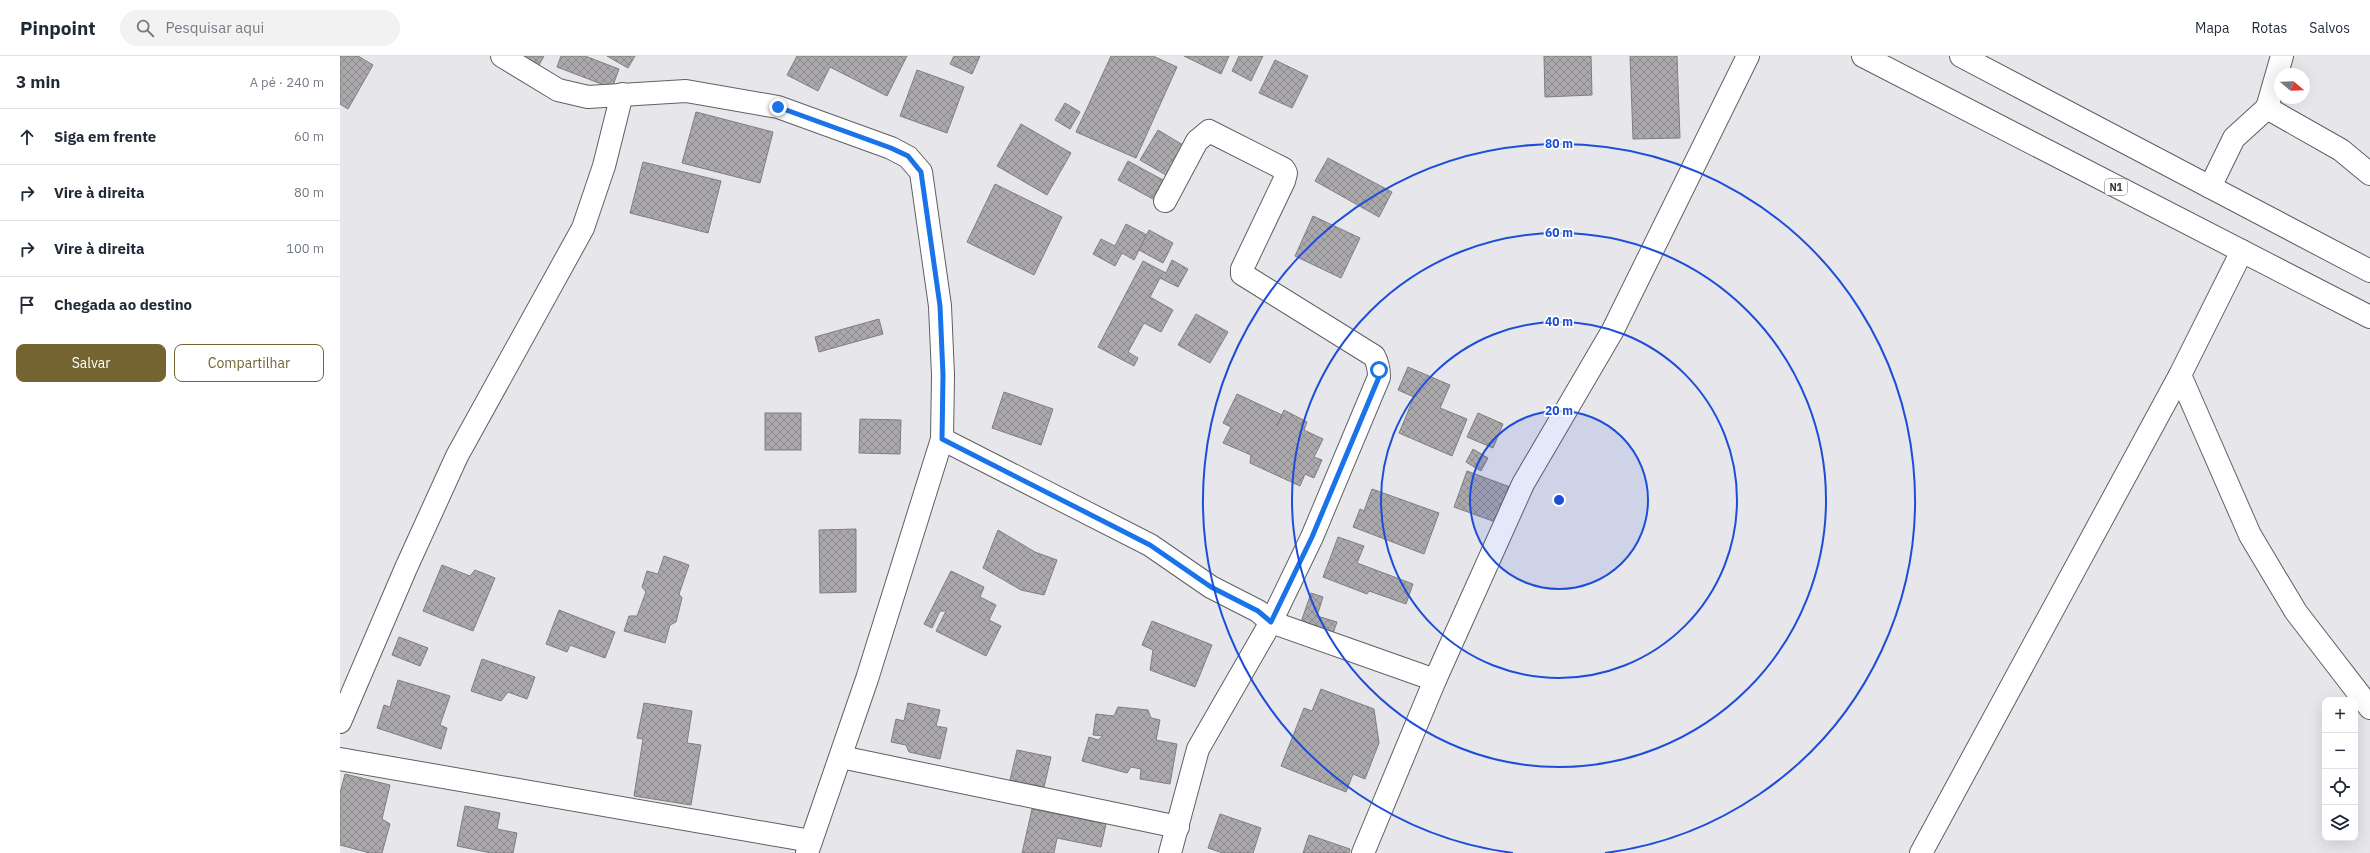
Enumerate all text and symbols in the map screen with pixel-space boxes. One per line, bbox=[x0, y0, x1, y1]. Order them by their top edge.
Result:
search box bbox=[120, 10, 400, 46]
text: Pinpoint bbox=[20, 16, 96, 40]
icon: search bbox=[134, 17, 156, 39]
text: Pesquisar aqui bbox=[166, 18, 264, 37]
text: Mapa bbox=[2195, 19, 2229, 37]
text: Rotas bbox=[2251, 19, 2287, 37]
text: Salvos bbox=[2309, 19, 2350, 37]
north arrow bbox=[2274, 68, 2310, 104]
text: 3 min bbox=[16, 71, 60, 93]
text: A pé · 240 m bbox=[250, 74, 324, 91]
route end bbox=[769, 98, 787, 116]
icon: ahead bbox=[16, 126, 38, 148]
text: Siga em frente bbox=[54, 127, 156, 146]
text: 60 m bbox=[294, 128, 324, 145]
text: 80 m bbox=[1545, 136, 1573, 151]
road number: N1 bbox=[2105, 179, 2127, 195]
icon: right bbox=[16, 182, 38, 204]
text: Vire à direita bbox=[54, 183, 144, 202]
text: 80 m bbox=[294, 184, 324, 201]
text: 60 m bbox=[1545, 225, 1573, 240]
icon: right bbox=[16, 238, 38, 260]
text: Vire à direita bbox=[54, 239, 144, 258]
text: 100 m bbox=[286, 240, 324, 257]
icon: arrive bbox=[16, 294, 38, 316]
text: Chegada ao destino bbox=[54, 295, 192, 314]
text: 40 m bbox=[1545, 314, 1573, 329]
button: Salvar bbox=[16, 344, 166, 382]
button: Compartilhar bbox=[174, 344, 324, 382]
route start bbox=[1370, 361, 1388, 379]
text: 20 m bbox=[1545, 403, 1573, 418]
centre of rings bbox=[1552, 493, 1566, 507]
map controls bbox=[2322, 697, 2358, 841]
button: + bbox=[2322, 697, 2358, 733]
button: − bbox=[2322, 733, 2358, 769]
button: locate bbox=[2322, 769, 2358, 805]
button: layers bbox=[2322, 805, 2358, 841]

